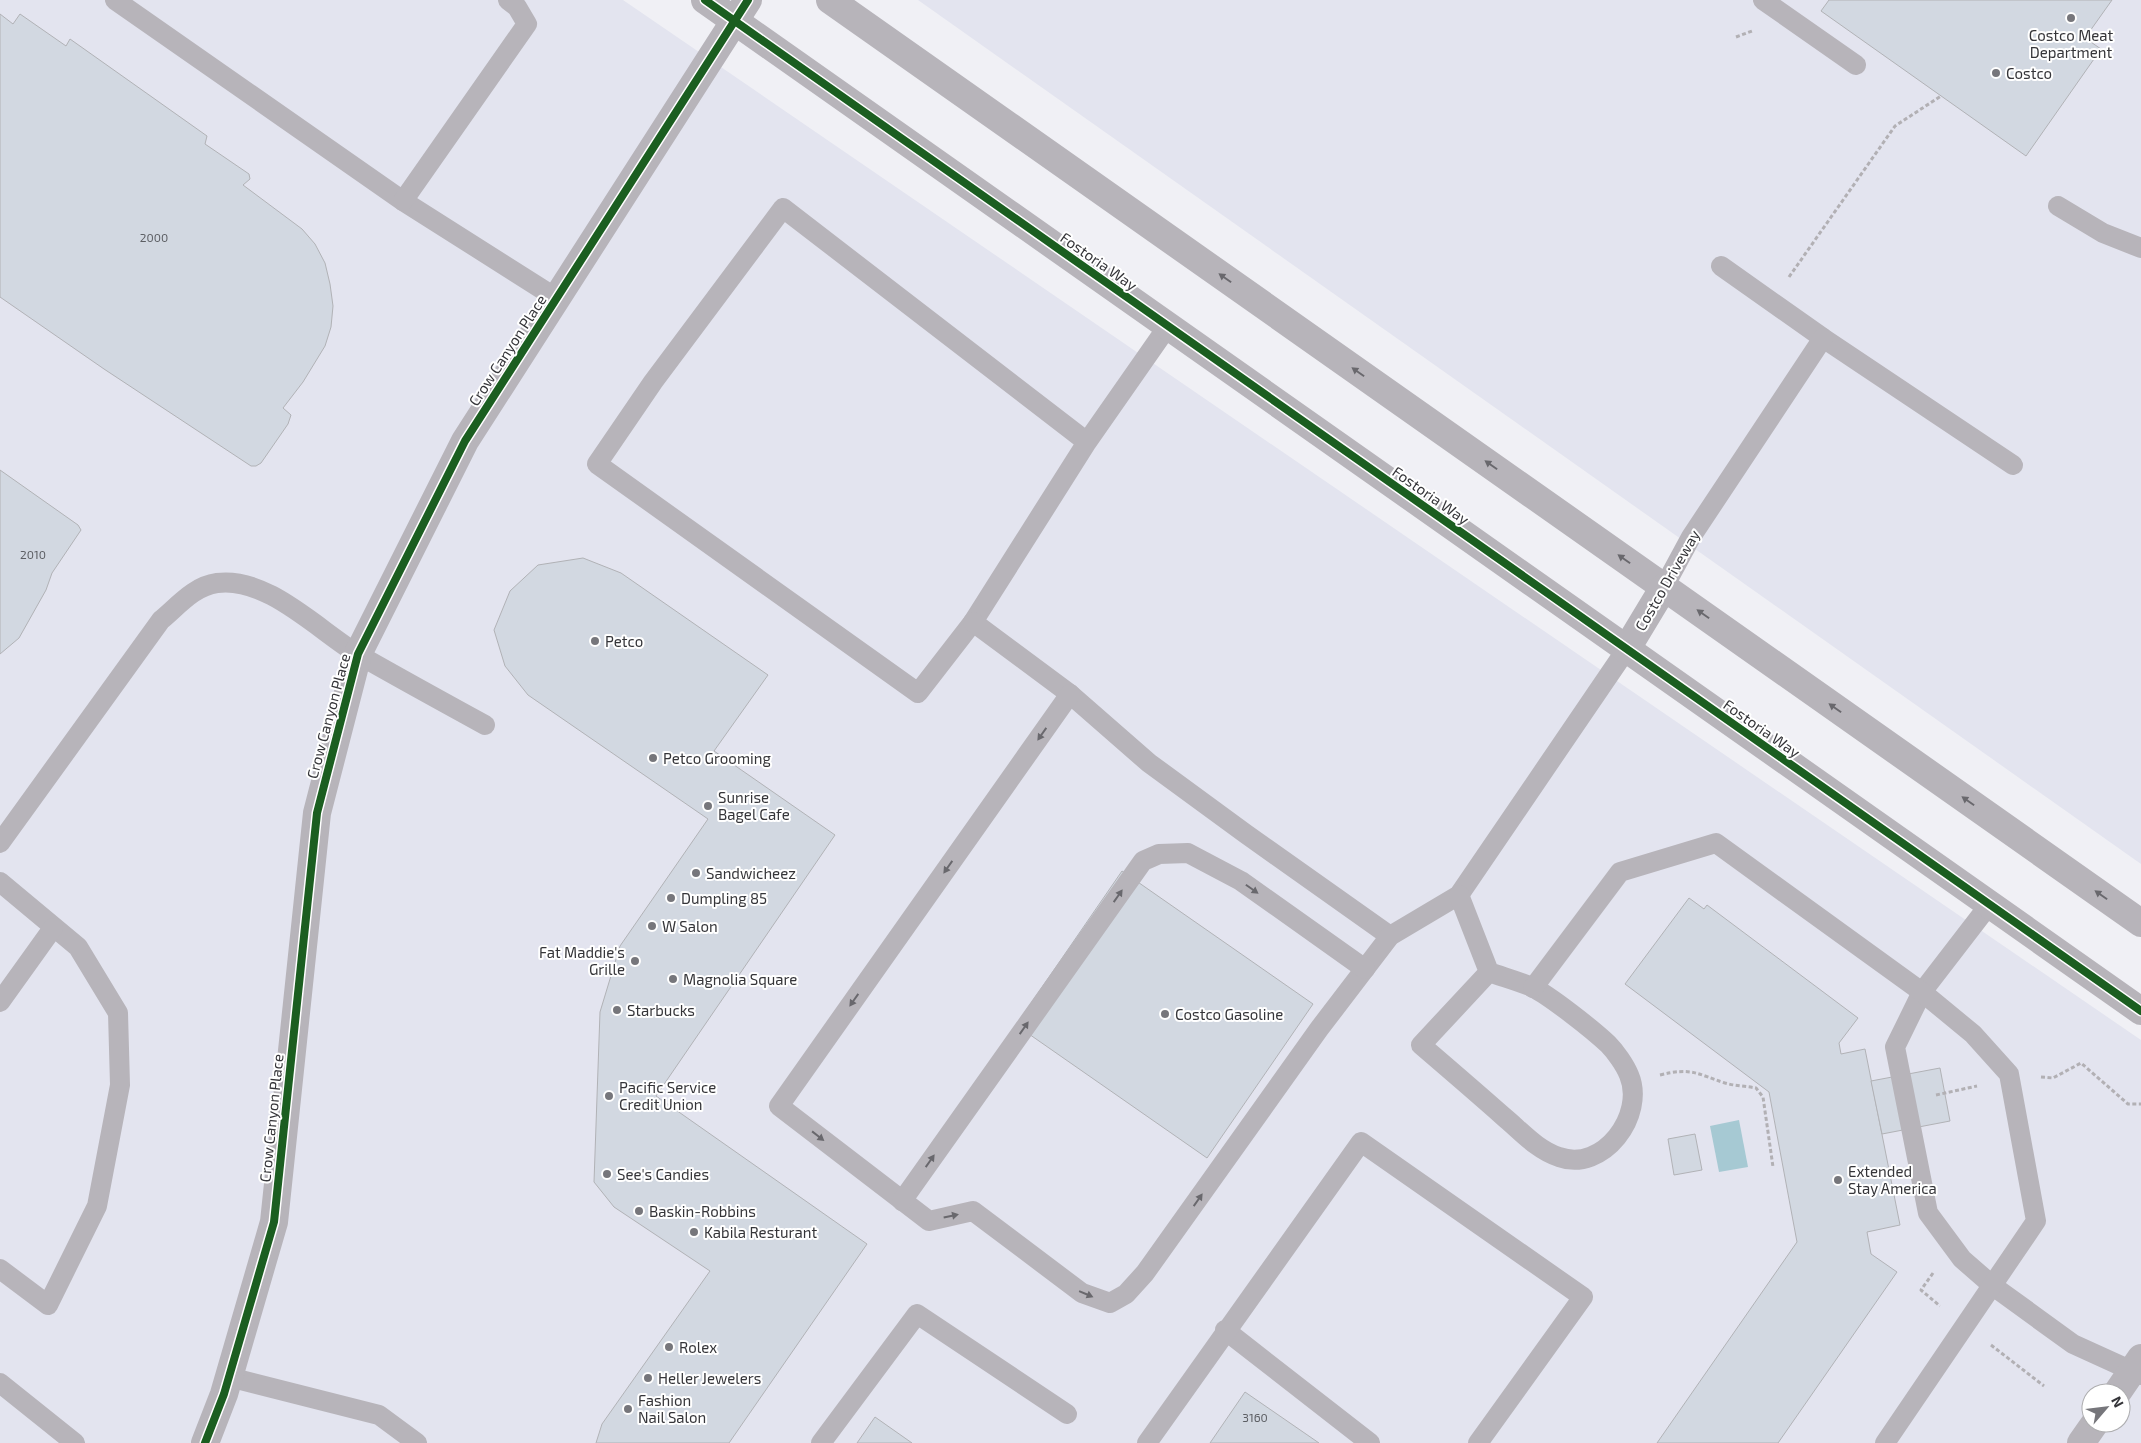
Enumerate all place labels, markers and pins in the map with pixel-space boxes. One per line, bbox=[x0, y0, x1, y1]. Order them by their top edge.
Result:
marker: Costco Meat Department bbox=[2065, 12, 2077, 24]
place label: Costco Meat Department bbox=[2029, 26, 2114, 61]
place label: Costco bbox=[2006, 64, 2052, 82]
marker: Costco bbox=[1990, 67, 2002, 79]
place label: Petco bbox=[605, 632, 643, 650]
marker: Petco bbox=[589, 635, 601, 647]
place label: Petco Grooming bbox=[663, 749, 771, 767]
marker: Petco Grooming bbox=[647, 752, 659, 764]
place label: Sunrise Bagel Cafe bbox=[718, 788, 790, 823]
marker: Sunrise Bagel Cafe bbox=[702, 800, 714, 812]
place label: Sandwicheez bbox=[706, 864, 796, 882]
marker: Sandwicheez bbox=[690, 867, 702, 879]
place label: Dumpling 85 bbox=[681, 889, 767, 907]
marker: Dumpling 85 bbox=[665, 892, 677, 904]
place label: W Salon bbox=[662, 917, 718, 935]
marker: W Salon bbox=[646, 920, 658, 932]
place label: Fat Maddie's Grille bbox=[539, 943, 625, 978]
marker: Fat Maddie's Grille bbox=[629, 955, 641, 967]
place label: Magnolia Square bbox=[683, 970, 797, 988]
marker: Magnolia Square bbox=[667, 973, 679, 985]
place label: Starbucks bbox=[627, 1001, 695, 1019]
marker: Starbucks bbox=[611, 1004, 623, 1016]
place label: Costco Gasoline bbox=[1175, 1005, 1283, 1023]
marker: Costco Gasoline bbox=[1159, 1008, 1171, 1020]
place label: Pacific Service Credit Union bbox=[619, 1078, 716, 1113]
marker: Pacific Service Credit Union bbox=[603, 1090, 615, 1102]
place label: Extended Stay America bbox=[1848, 1162, 1937, 1197]
place label: See's Candies bbox=[617, 1165, 709, 1183]
marker: See's Candies bbox=[601, 1168, 613, 1180]
marker: Extended Stay America bbox=[1832, 1174, 1844, 1186]
place label: Baskin-Robbins bbox=[649, 1202, 756, 1220]
marker: Baskin-Robbins bbox=[633, 1205, 645, 1217]
place label: Kabila Resturant bbox=[704, 1223, 818, 1241]
marker: Kabila Resturant bbox=[688, 1226, 700, 1238]
place label: Rolex bbox=[679, 1338, 717, 1356]
marker: Rolex bbox=[663, 1341, 675, 1353]
place label: Heller Jewelers bbox=[658, 1369, 761, 1387]
marker: Heller Jewelers bbox=[642, 1372, 654, 1384]
place label: Fashion Nail Salon bbox=[638, 1391, 706, 1426]
marker: Fashion Nail Salon bbox=[622, 1403, 634, 1415]

